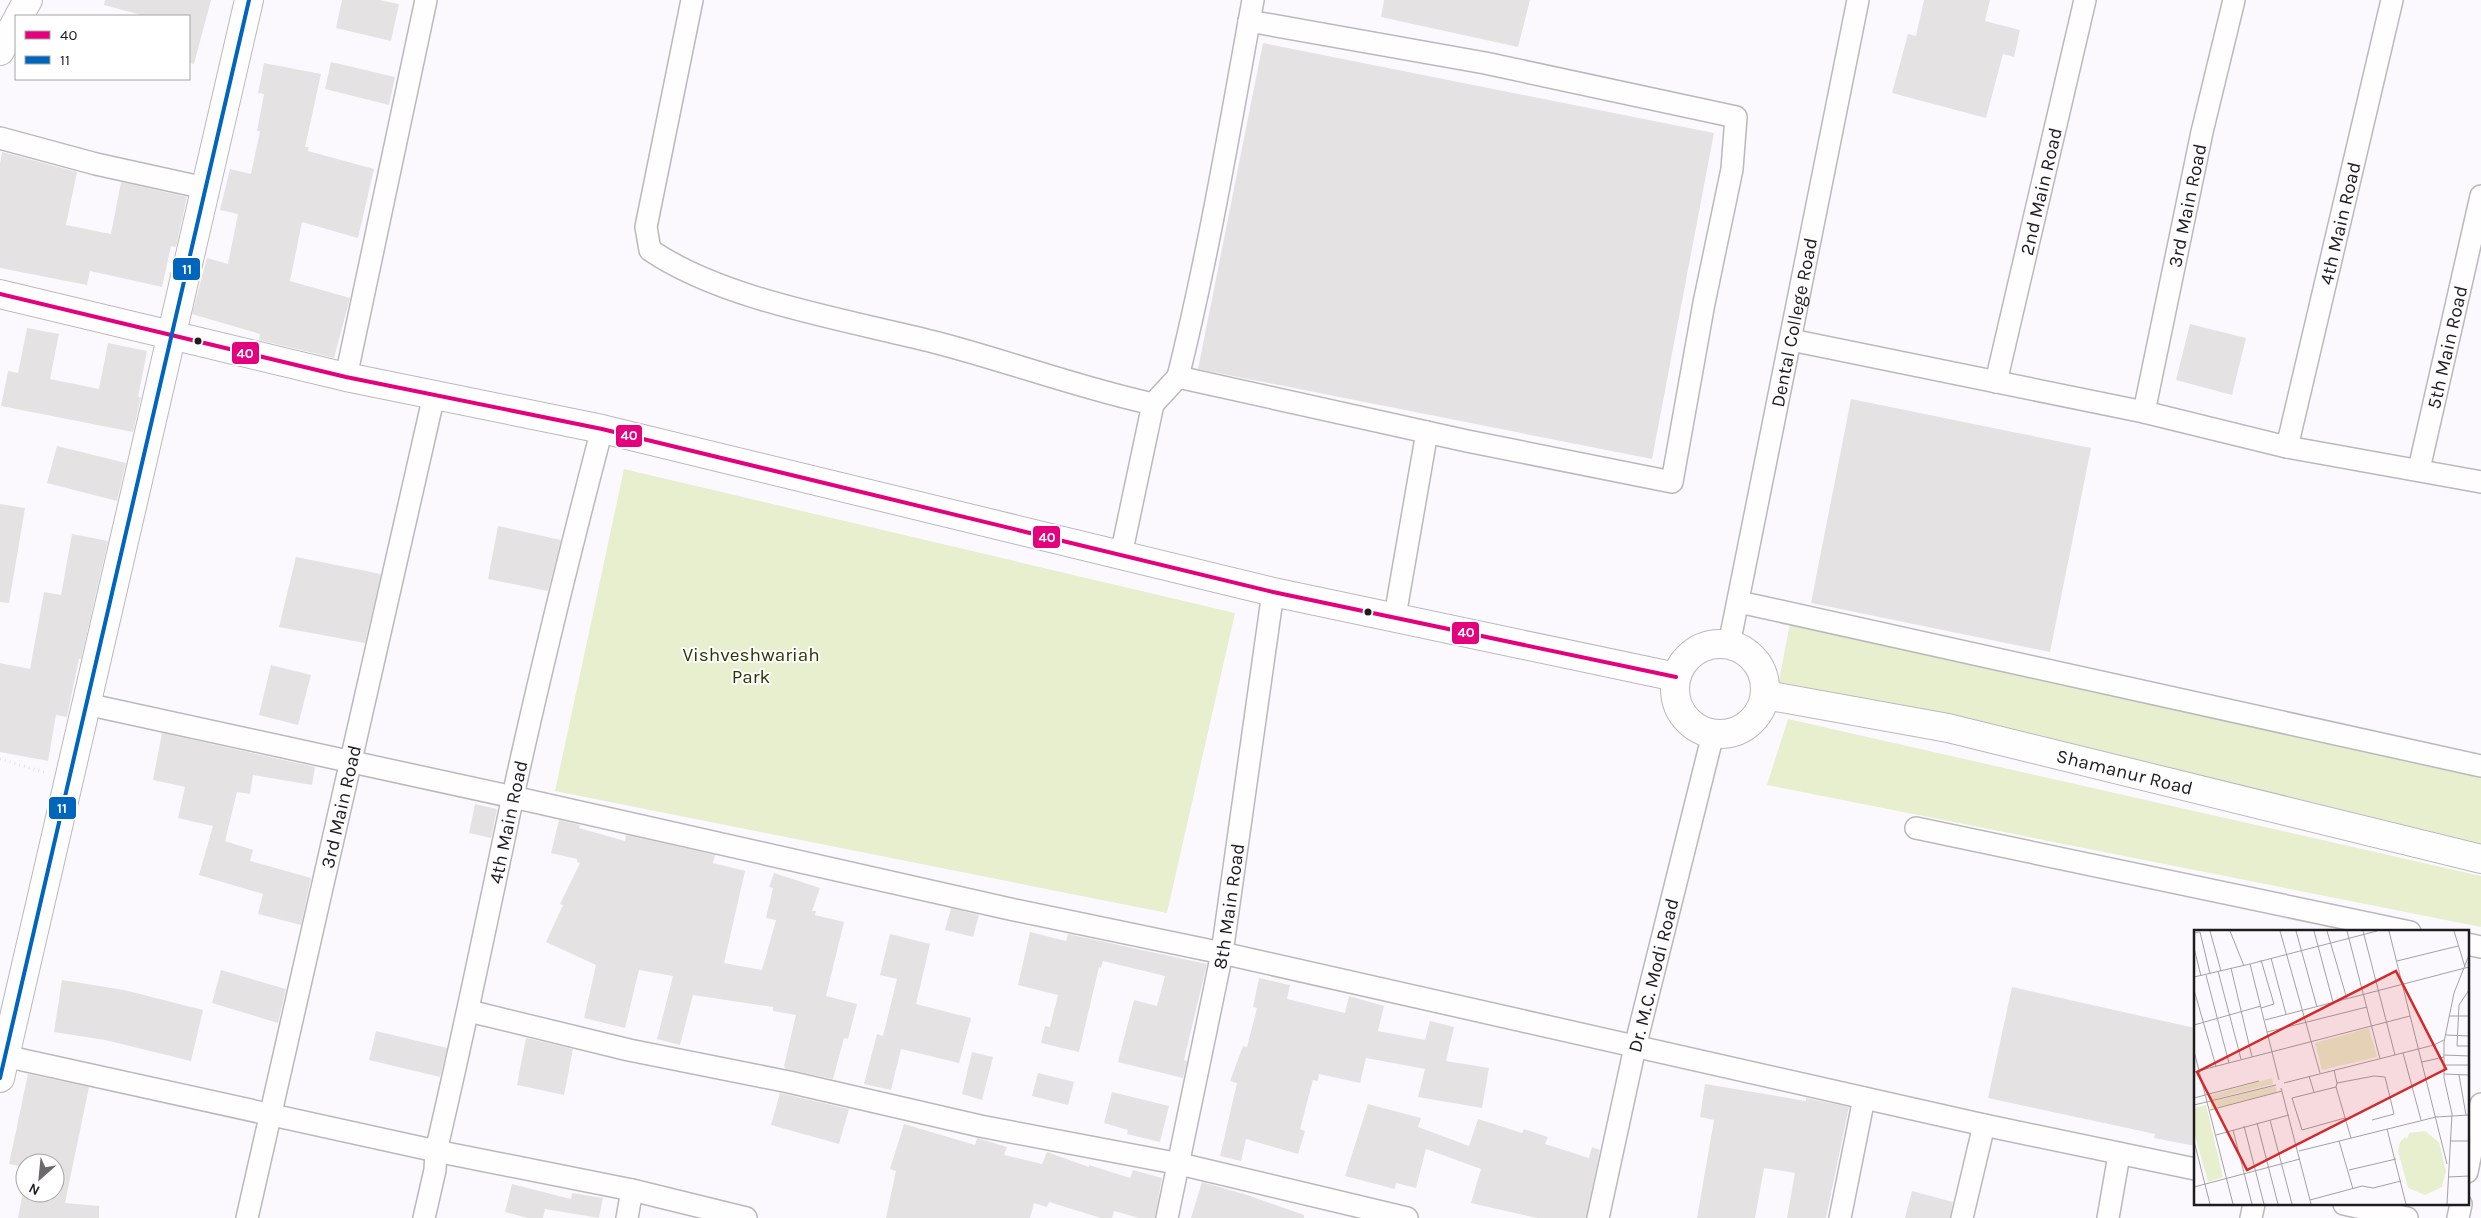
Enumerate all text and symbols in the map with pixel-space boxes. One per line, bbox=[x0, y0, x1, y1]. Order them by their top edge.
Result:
legend bbox=[15, 15, 190, 80]
text: 40 bbox=[60, 26, 77, 44]
text: 11 bbox=[60, 51, 70, 69]
street label: 2nd Main Road bbox=[2016, 125, 2067, 257]
street label: 3rd Main Road bbox=[2164, 142, 2211, 269]
street label: 4th Main Road bbox=[2315, 160, 2366, 287]
street label: Dental College Road bbox=[1767, 236, 1822, 409]
line badge: 11 bbox=[172, 257, 201, 281]
text: 11 bbox=[182, 261, 192, 278]
street label: 5th Main Road bbox=[2423, 284, 2472, 411]
unlabelled marker bbox=[193, 336, 203, 346]
line badge: 40 bbox=[231, 341, 260, 365]
text: 40 bbox=[236, 345, 254, 362]
line badge: 40 bbox=[615, 424, 643, 448]
text: 40 bbox=[620, 427, 638, 444]
line badge: 40 bbox=[1032, 525, 1061, 549]
text: 40 bbox=[1038, 529, 1056, 546]
unlabelled marker bbox=[1363, 607, 1373, 617]
line badge: 40 bbox=[1451, 621, 1480, 645]
text: 40 bbox=[1457, 624, 1475, 641]
park label: Vishveshwariah Park bbox=[682, 644, 820, 688]
street label: 3rd Main Road bbox=[317, 743, 366, 871]
street label: Shamanur Road bbox=[2054, 745, 2195, 800]
street label: 4th Main Road bbox=[485, 758, 533, 886]
line badge: 11 bbox=[48, 796, 77, 820]
text: 11 bbox=[57, 800, 67, 817]
street label: 8th Main Road bbox=[1209, 842, 1249, 971]
street label: Dr. M.C. Modi Road bbox=[1624, 896, 1684, 1055]
inset map bbox=[2194, 930, 2468, 1206]
north arrow bbox=[15, 1153, 65, 1203]
text: N bbox=[26, 1179, 43, 1199]

